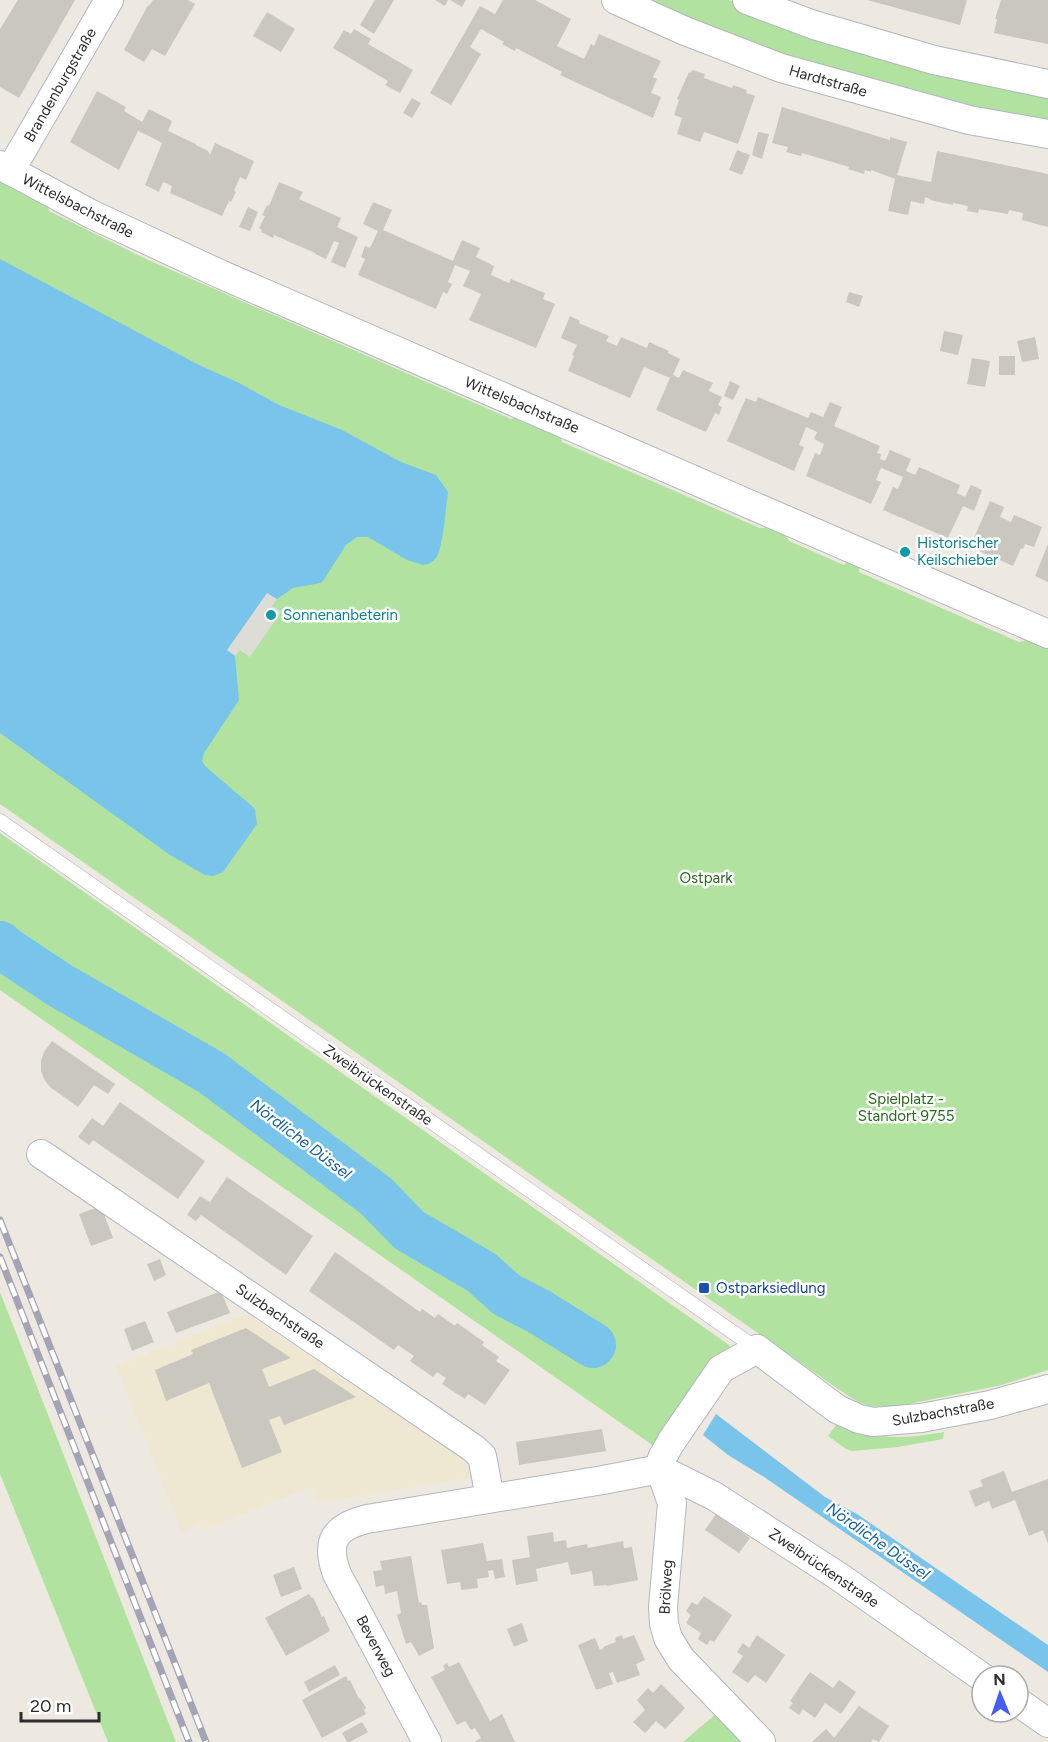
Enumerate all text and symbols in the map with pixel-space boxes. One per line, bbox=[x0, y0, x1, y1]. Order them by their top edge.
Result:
street label: Brandenburgstraße bbox=[20, 25, 100, 145]
street label: Hardtstraße bbox=[787, 61, 869, 101]
street label: Wittelsbachstraße bbox=[19, 170, 137, 242]
street label: Wittelsbachstraße bbox=[462, 373, 582, 437]
place label: Historischer Keilschieber bbox=[917, 534, 998, 569]
marker: Historischer Keilschieber bbox=[898, 545, 912, 559]
place label: Sonnenanbeterin bbox=[283, 606, 398, 624]
marker: Sonnenanbeterin bbox=[264, 608, 278, 622]
park label: Ostpark bbox=[679, 869, 733, 887]
street label: Zweibrückenstraße bbox=[320, 1041, 436, 1129]
park label: Spielplatz - Standort 9755 bbox=[858, 1090, 954, 1125]
water label: Nördliche Düssel bbox=[247, 1095, 356, 1183]
place label: Ostparksiedlung bbox=[716, 1279, 825, 1297]
street label: Sulzbachstraße bbox=[232, 1280, 328, 1352]
marker: Ostparksiedlung bbox=[697, 1281, 711, 1295]
street label: Sulzbachstraße bbox=[891, 1394, 995, 1430]
water label: Nördliche Düssel bbox=[823, 1498, 934, 1584]
street label: Zweibrückenstraße bbox=[766, 1524, 882, 1612]
street label: Brölweg bbox=[656, 1559, 676, 1615]
street label: Beverweg bbox=[352, 1612, 400, 1680]
north arrow bbox=[970, 1664, 1030, 1724]
text: N bbox=[993, 1670, 1006, 1689]
scale bar bbox=[21, 1685, 99, 1723]
text: 20 m bbox=[30, 1695, 71, 1717]

